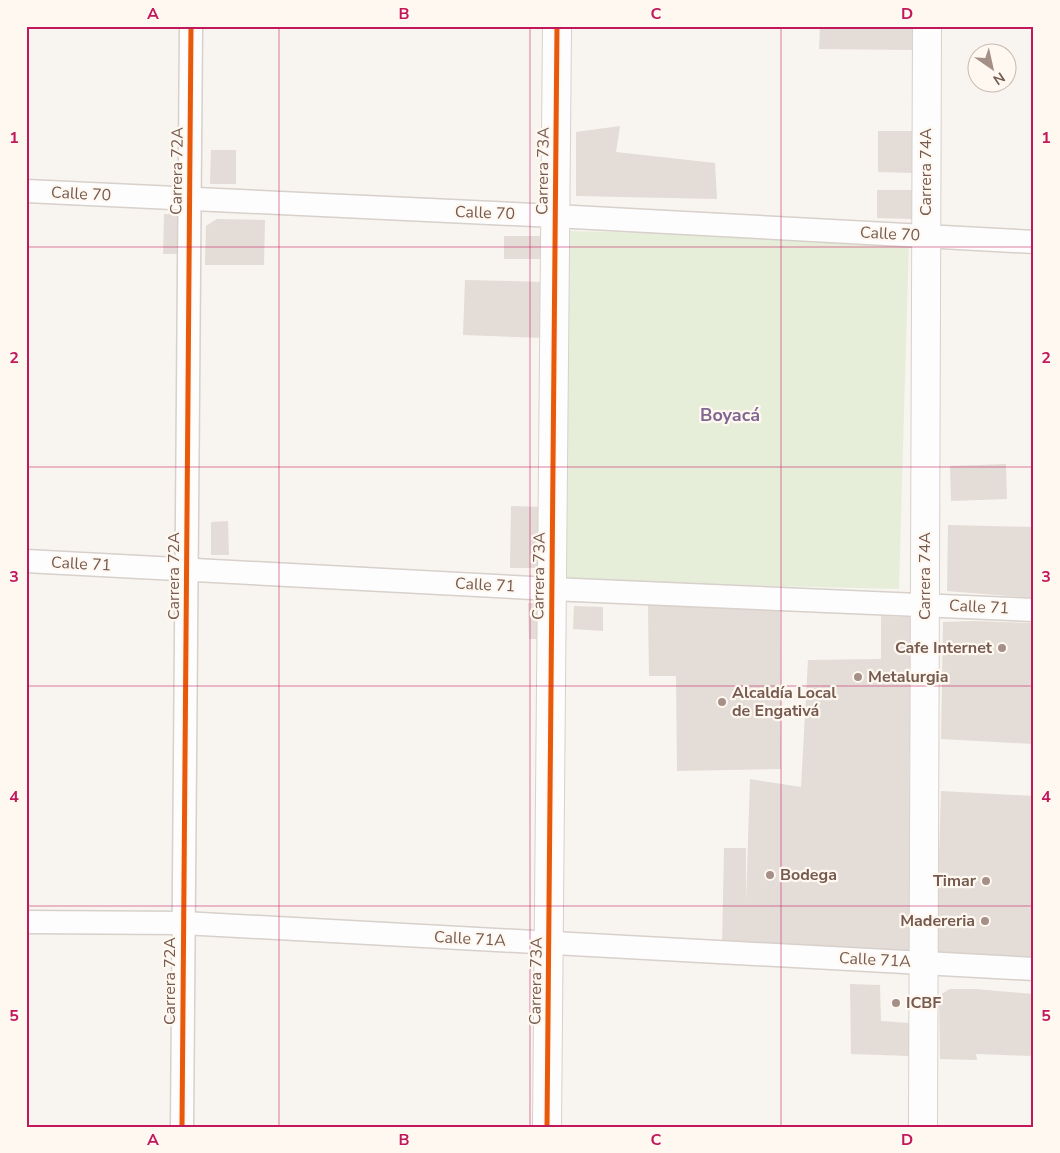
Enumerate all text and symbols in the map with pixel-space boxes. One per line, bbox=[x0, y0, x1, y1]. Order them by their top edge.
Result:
text: A bbox=[147, 3, 159, 25]
text: B bbox=[398, 3, 410, 25]
text: C bbox=[651, 3, 662, 25]
text: D bbox=[901, 3, 913, 25]
north arrow bbox=[968, 42, 1018, 92]
text: N bbox=[989, 68, 1009, 89]
text: 1 bbox=[9, 127, 19, 149]
street label: Carrera 72A bbox=[165, 127, 189, 215]
street label: Carrera 73A bbox=[531, 127, 555, 215]
text: 1 bbox=[1041, 127, 1051, 149]
street label: Carrera 74A bbox=[915, 128, 937, 216]
street label: Calle 70 bbox=[50, 181, 112, 207]
street label: Calle 70 bbox=[455, 201, 515, 225]
street label: Calle 70 bbox=[859, 221, 921, 247]
text: 2 bbox=[9, 347, 19, 369]
text: 2 bbox=[1041, 347, 1051, 369]
district label: Boyacá bbox=[700, 403, 760, 427]
street label: Carrera 72A bbox=[163, 532, 185, 620]
street label: Carrera 73A bbox=[527, 532, 551, 620]
street label: Carrera 74A bbox=[914, 532, 936, 620]
street label: Calle 71 bbox=[50, 551, 112, 577]
text: 3 bbox=[9, 566, 19, 588]
text: 3 bbox=[1041, 566, 1051, 588]
street label: Calle 71 bbox=[454, 572, 516, 598]
street label: Calle 71 bbox=[948, 594, 1010, 620]
place label: Cafe Internet bbox=[895, 637, 993, 659]
marker: Cafe Internet bbox=[996, 642, 1008, 654]
place label: Metalurgia bbox=[868, 666, 948, 688]
marker: Metalurgia bbox=[852, 671, 864, 683]
place label: Alcaldía Local de Engativá bbox=[732, 682, 836, 722]
marker: Alcaldía Local de Engativá bbox=[716, 696, 728, 708]
text: 4 bbox=[9, 786, 19, 808]
text: 4 bbox=[1041, 786, 1051, 808]
place label: Bodega bbox=[780, 864, 837, 886]
marker: Bodega bbox=[764, 869, 776, 881]
place label: Timar bbox=[933, 870, 977, 892]
marker: Timar bbox=[980, 875, 992, 887]
place label: Madereria bbox=[900, 910, 975, 932]
marker: Madereria bbox=[979, 915, 991, 927]
street label: Calle 71A bbox=[434, 926, 507, 952]
street label: Carrera 72A bbox=[159, 937, 181, 1025]
street label: Carrera 73A bbox=[524, 937, 548, 1025]
street label: Calle 71A bbox=[839, 947, 912, 973]
place label: ICBF bbox=[906, 992, 941, 1014]
marker: ICBF bbox=[890, 997, 902, 1009]
text: 5 bbox=[9, 1005, 19, 1027]
text: 5 bbox=[1041, 1005, 1051, 1027]
text: A bbox=[147, 1129, 159, 1151]
text: B bbox=[398, 1129, 410, 1151]
text: C bbox=[651, 1129, 662, 1151]
text: D bbox=[901, 1129, 913, 1151]

